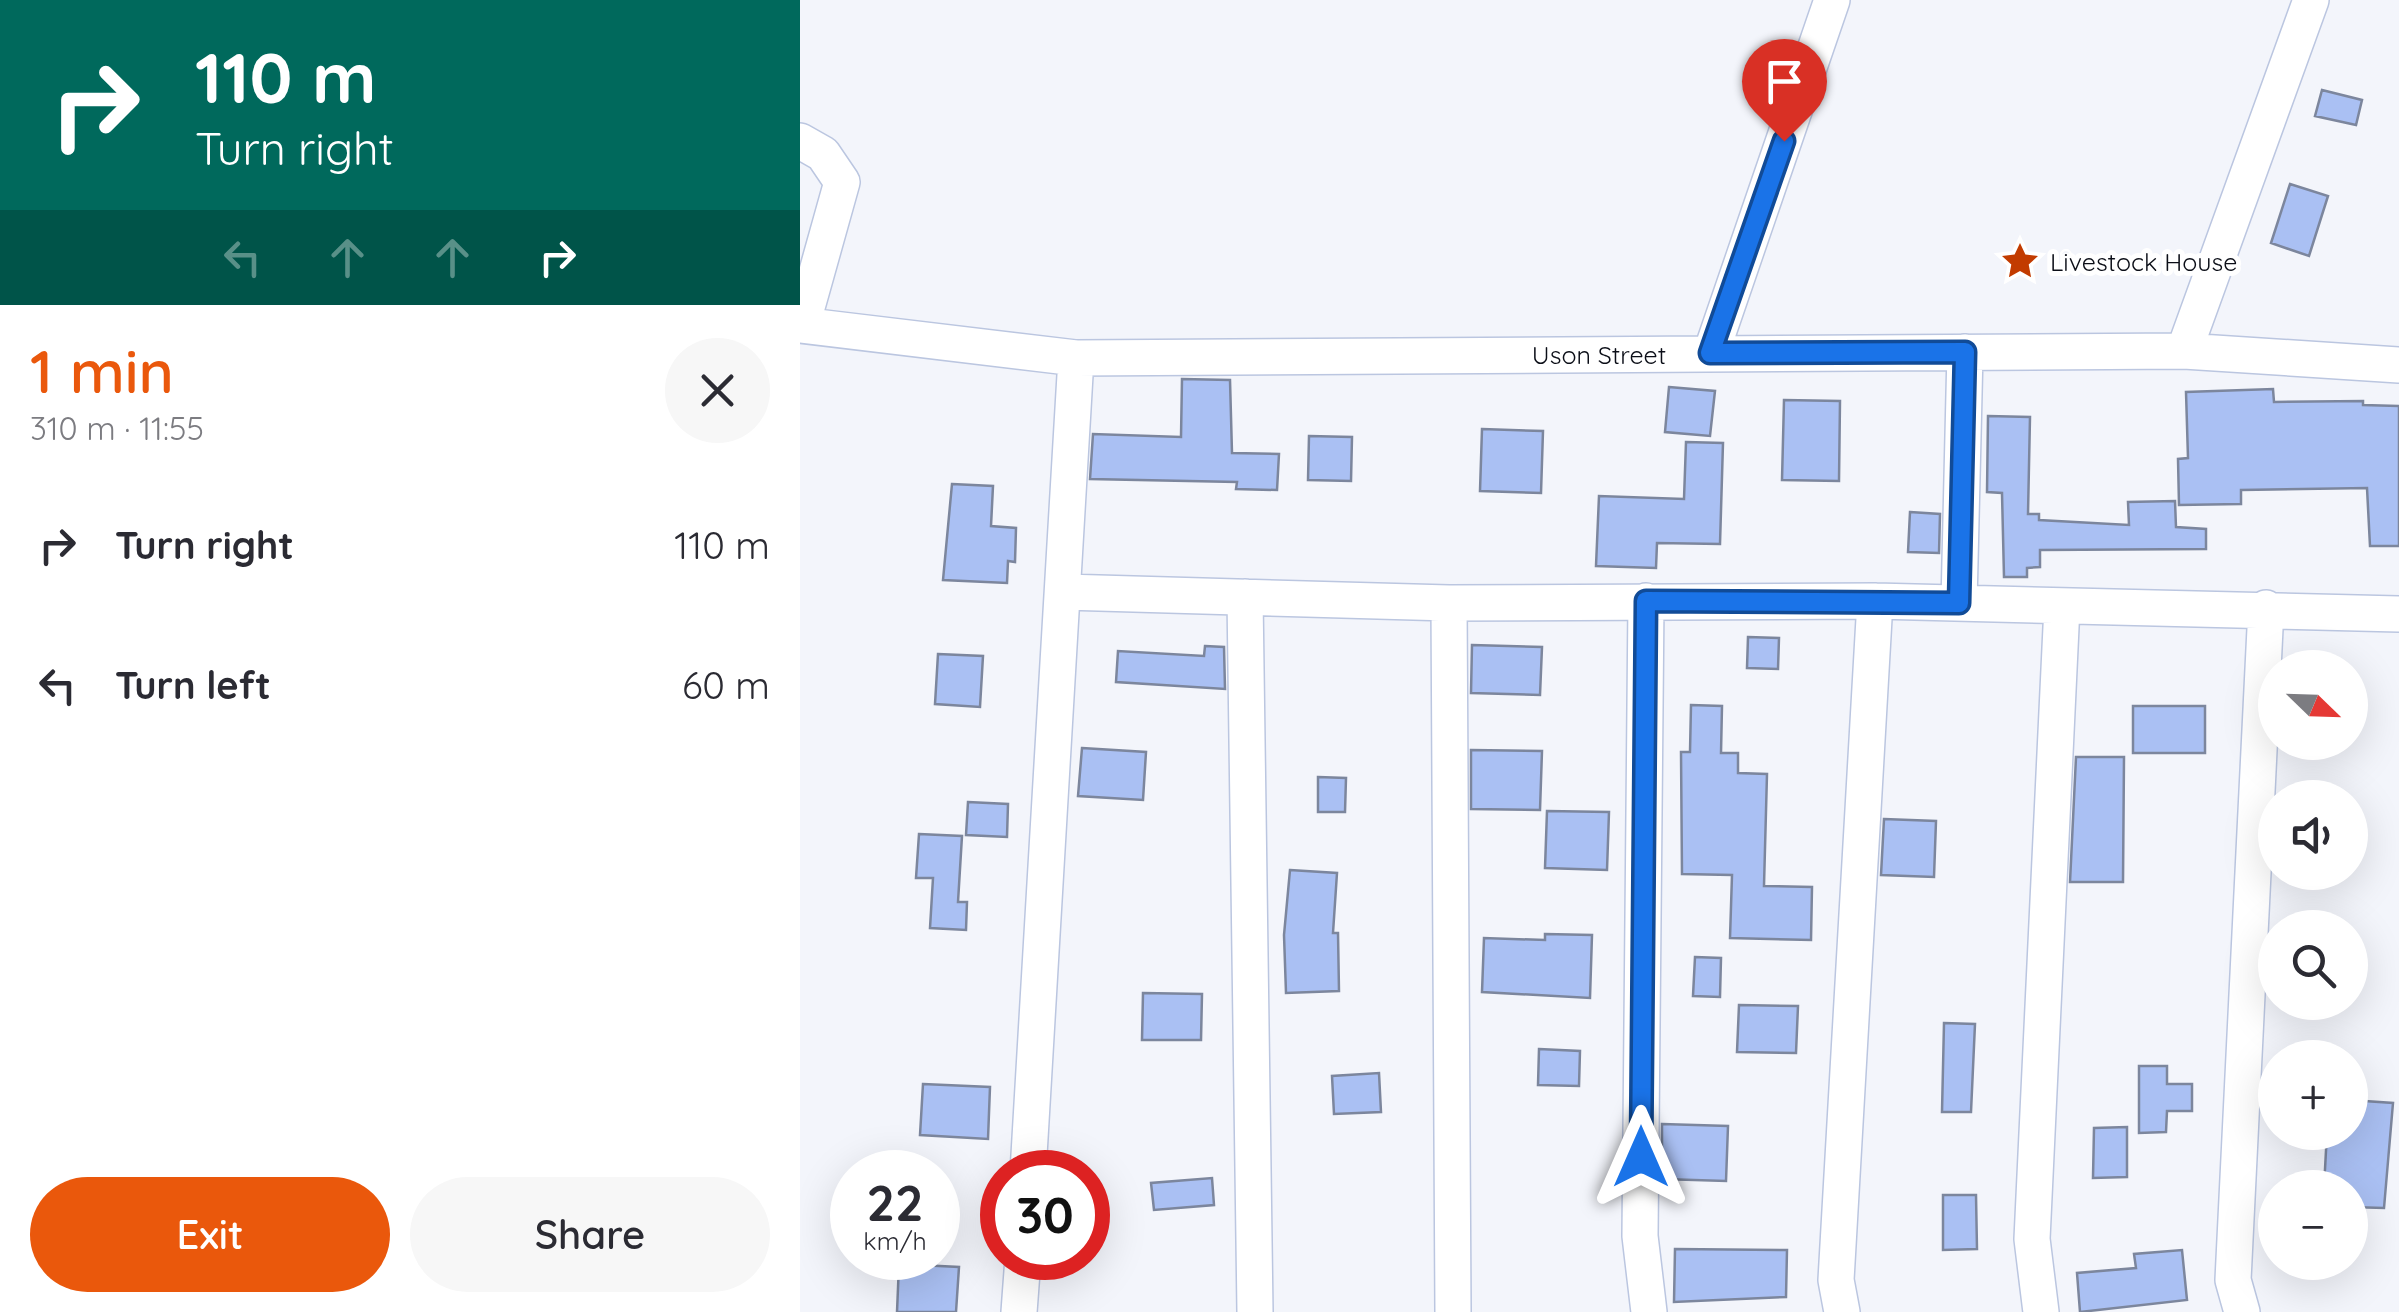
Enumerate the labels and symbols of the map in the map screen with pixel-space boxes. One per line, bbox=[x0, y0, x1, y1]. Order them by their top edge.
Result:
pin bbox=[1742, 39, 1827, 142]
place icon: Livestock House bbox=[1999, 240, 2041, 282]
place label: Livestock House bbox=[2050, 246, 2237, 277]
street label: Uson Street bbox=[1532, 339, 1666, 370]
north arrow bbox=[2258, 650, 2368, 760]
position arrow bbox=[1589, 1105, 1693, 1209]
speed limit sign: 30 bbox=[980, 1150, 1110, 1280]

